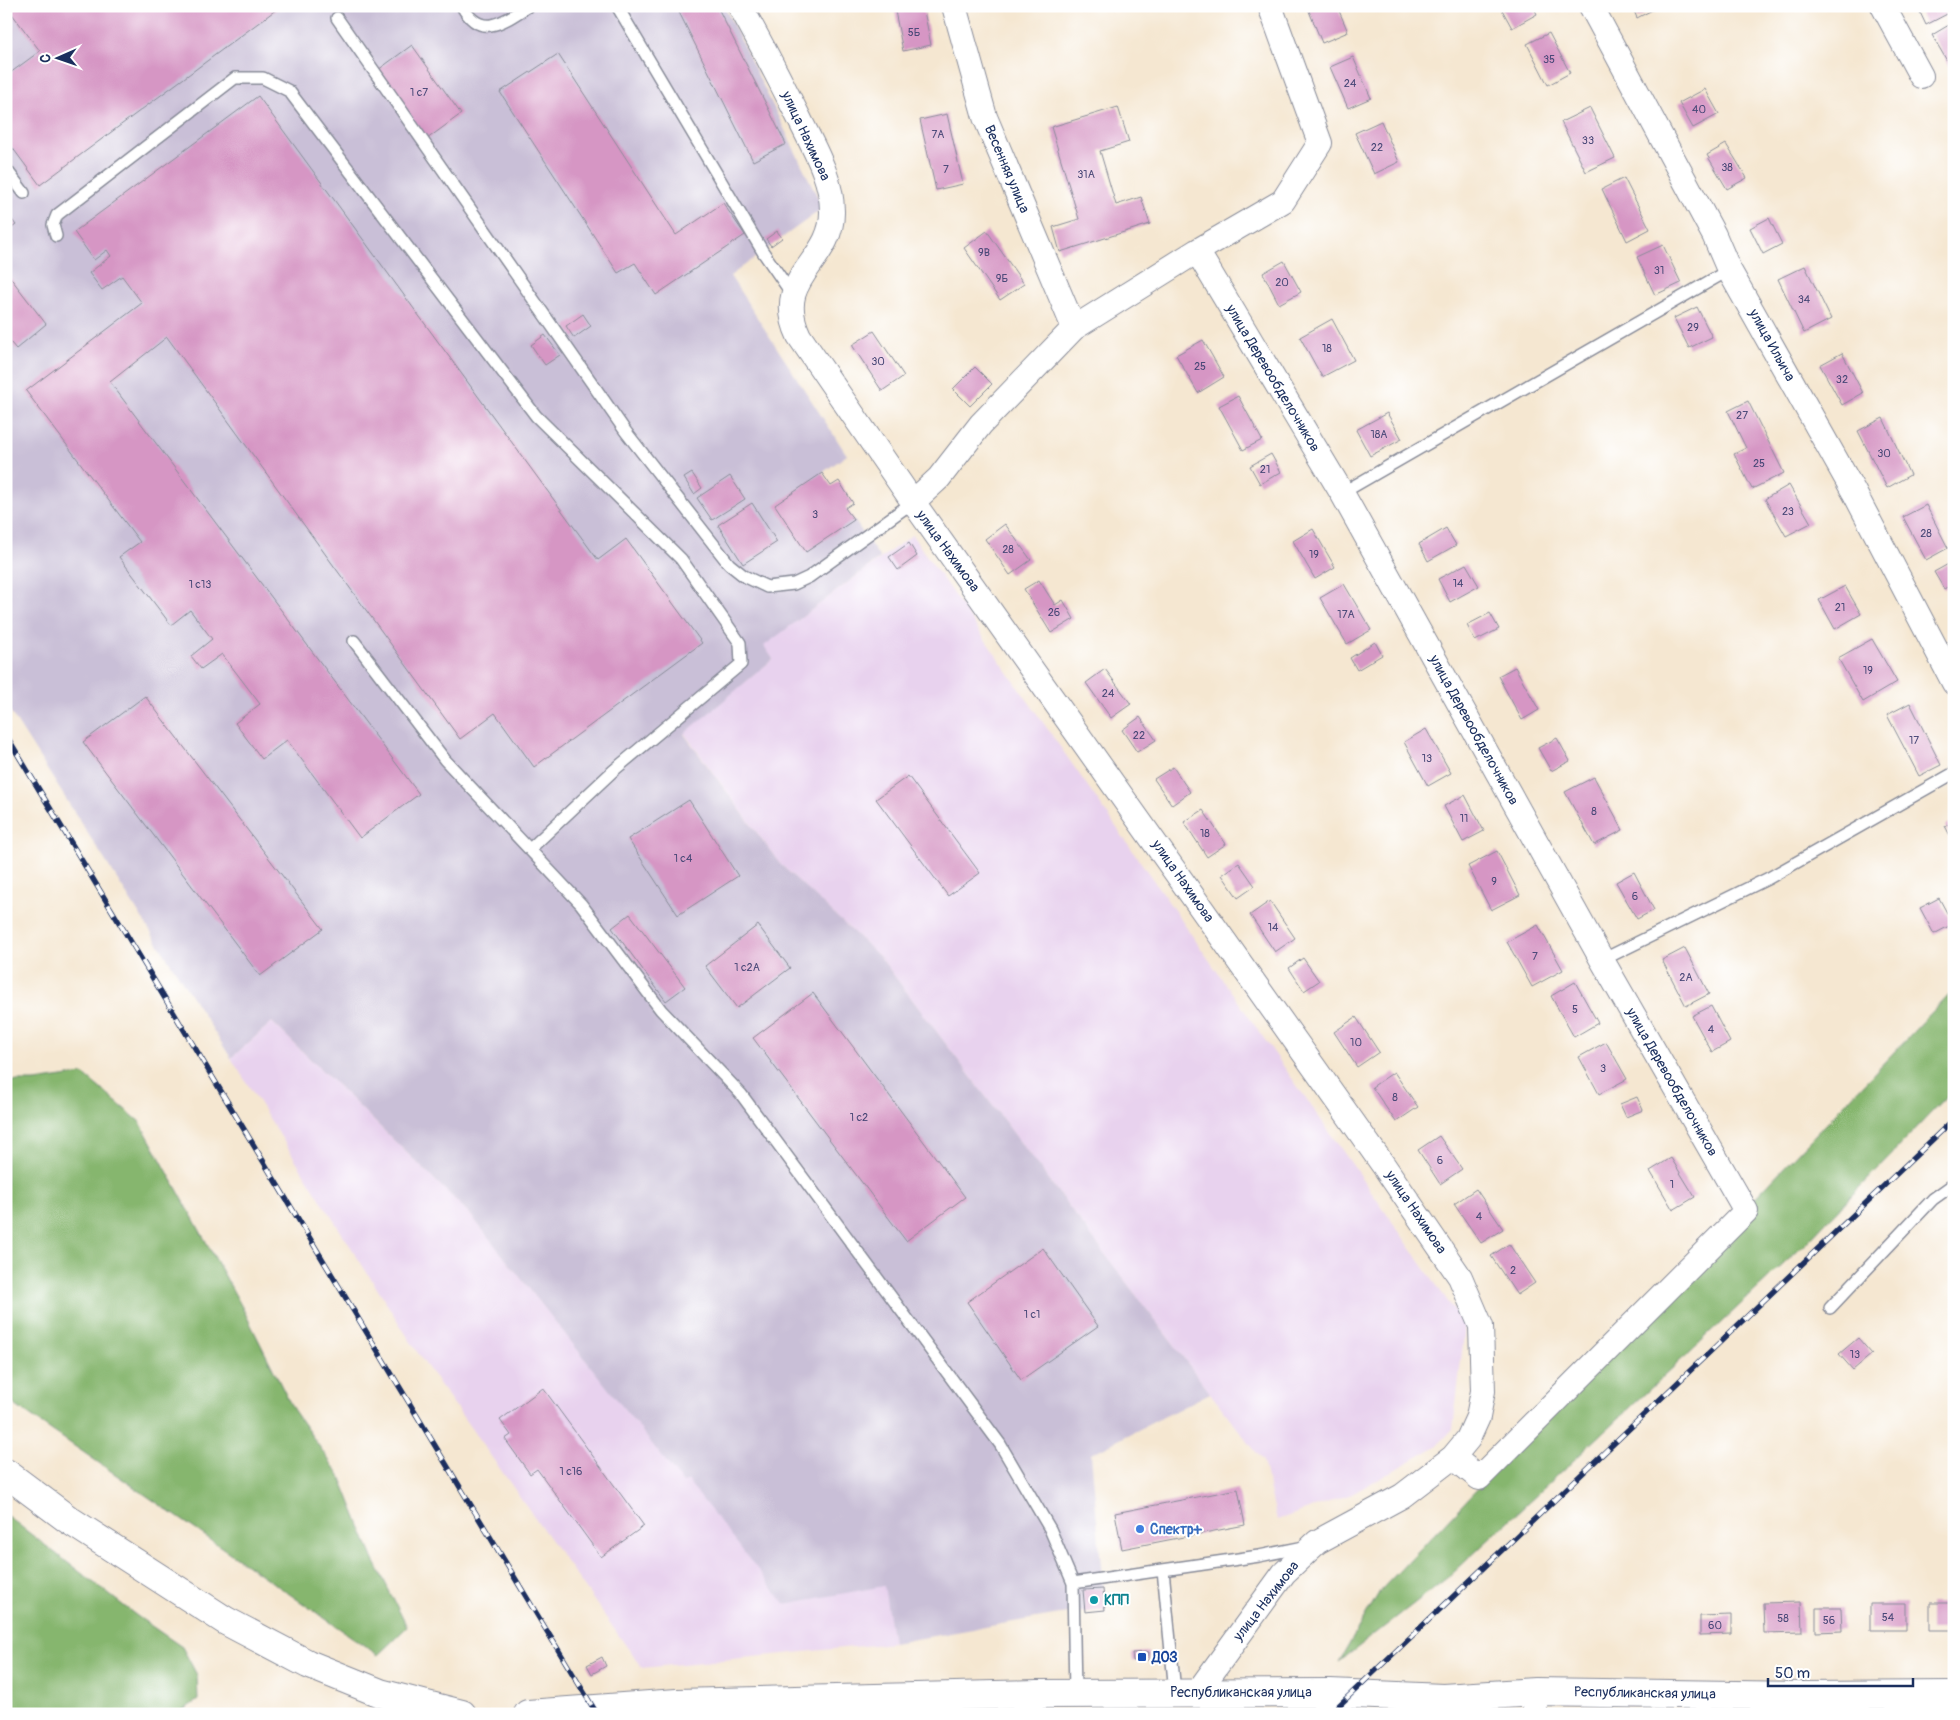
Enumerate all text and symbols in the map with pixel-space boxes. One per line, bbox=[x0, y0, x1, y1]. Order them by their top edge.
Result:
house number: 5Б bbox=[908, 26, 920, 39]
north arrow bbox=[32, 32, 82, 82]
text: С bbox=[37, 53, 54, 63]
house number: 35 bbox=[1543, 53, 1555, 66]
house number: 24 bbox=[1344, 77, 1357, 90]
house number: 1 с7 bbox=[410, 86, 428, 99]
street label: улица Нахимова bbox=[777, 88, 834, 183]
house number: 40 bbox=[1692, 103, 1706, 116]
street label: Весенняя улица bbox=[981, 122, 1033, 216]
house number: 7А bbox=[932, 128, 944, 141]
house number: 33 bbox=[1582, 134, 1594, 147]
house number: 22 bbox=[1371, 141, 1383, 154]
house number: 38 bbox=[1721, 161, 1733, 174]
house number: 7 bbox=[943, 163, 949, 176]
house number: 31А bbox=[1077, 168, 1095, 181]
house number: 9В bbox=[978, 246, 990, 259]
house number: 31 bbox=[1654, 264, 1664, 277]
house number: 9Б bbox=[996, 272, 1008, 285]
house number: 20 bbox=[1275, 276, 1289, 289]
house number: 34 bbox=[1798, 293, 1811, 306]
street label: улица Деревообделочников bbox=[1222, 300, 1324, 455]
street label: улица Ильича bbox=[1745, 305, 1799, 384]
house number: 29 bbox=[1687, 321, 1699, 334]
house number: 18 bbox=[1322, 342, 1332, 355]
house number: 30 bbox=[871, 355, 885, 368]
house number: 25 bbox=[1194, 360, 1206, 373]
house number: 32 bbox=[1836, 373, 1848, 386]
house number: 27 bbox=[1736, 409, 1748, 422]
house number: 18А bbox=[1371, 428, 1387, 441]
house number: 30 bbox=[1877, 447, 1891, 460]
house number: 25 bbox=[1753, 457, 1765, 470]
house number: 21 bbox=[1260, 463, 1270, 476]
house number: 23 bbox=[1782, 505, 1794, 518]
street label: улица Нахимова bbox=[912, 506, 983, 595]
house number: 3 bbox=[812, 508, 818, 521]
house number: 28 bbox=[1920, 527, 1932, 540]
house number: 28 bbox=[1002, 543, 1014, 556]
house number: 19 bbox=[1309, 548, 1319, 561]
house number: 14 bbox=[1453, 577, 1464, 590]
house number: 1 с13 bbox=[189, 578, 211, 591]
house number: 21 bbox=[1835, 601, 1845, 614]
house number: 26 bbox=[1048, 606, 1060, 619]
house number: 17А bbox=[1337, 608, 1355, 621]
street label: улица Деревообделочников bbox=[1425, 651, 1522, 808]
house number: 19 bbox=[1863, 664, 1873, 677]
house number: 24 bbox=[1102, 687, 1115, 700]
house number: 22 bbox=[1133, 729, 1145, 742]
house number: 17 bbox=[1909, 734, 1919, 747]
house number: 13 bbox=[1422, 752, 1432, 765]
house number: 8 bbox=[1591, 805, 1597, 818]
house number: 11 bbox=[1460, 812, 1468, 825]
house number: 18 bbox=[1200, 827, 1210, 840]
street label: улица Нахимова bbox=[1148, 836, 1218, 925]
house number: 1 с4 bbox=[674, 852, 693, 865]
house number: 9 bbox=[1491, 875, 1497, 888]
house number: 6 bbox=[1632, 890, 1638, 903]
house number: 14 bbox=[1268, 921, 1279, 934]
house number: 7 bbox=[1532, 950, 1538, 963]
house number: 1 с2А bbox=[734, 961, 760, 974]
house number: 2А bbox=[1679, 971, 1693, 984]
house number: 5 bbox=[1572, 1003, 1578, 1016]
street label: улица Деревообделочников bbox=[1622, 1004, 1722, 1159]
house number: 4 bbox=[1708, 1023, 1715, 1036]
house number: 10 bbox=[1350, 1036, 1362, 1049]
house number: 3 bbox=[1600, 1062, 1606, 1075]
house number: 8 bbox=[1392, 1091, 1398, 1104]
house number: 1 с2 bbox=[850, 1111, 868, 1124]
house number: 6 bbox=[1437, 1154, 1443, 1167]
street label: улица Нахимова bbox=[1381, 1166, 1450, 1257]
house number: 1 bbox=[1670, 1178, 1674, 1191]
house number: 4 bbox=[1476, 1210, 1483, 1223]
house number: 2 bbox=[1510, 1264, 1516, 1277]
house number: 1 с1 bbox=[1024, 1308, 1040, 1321]
house number: 13 bbox=[1850, 1348, 1860, 1361]
house number: 1 с16 bbox=[560, 1465, 582, 1478]
place label: Спектр+ bbox=[1150, 1521, 1203, 1538]
marker: Спектр+ bbox=[1134, 1523, 1146, 1535]
street label: улица Нахимова bbox=[1229, 1558, 1302, 1645]
place label: КПП bbox=[1104, 1592, 1129, 1609]
marker: КПП bbox=[1088, 1594, 1100, 1606]
house number: 54 bbox=[1882, 1611, 1895, 1624]
house number: 58 bbox=[1777, 1612, 1789, 1625]
house number: 56 bbox=[1823, 1614, 1835, 1627]
house number: 60 bbox=[1708, 1619, 1722, 1632]
place label: ДОЗ bbox=[1151, 1649, 1178, 1666]
marker: ДОЗ bbox=[1136, 1651, 1148, 1663]
scale bar bbox=[1768, 1655, 1912, 1687]
text: 50 m bbox=[1775, 1664, 1810, 1683]
street label: Республиканская улица bbox=[1574, 1683, 1716, 1703]
street label: Республиканская улица bbox=[1170, 1684, 1312, 1701]

